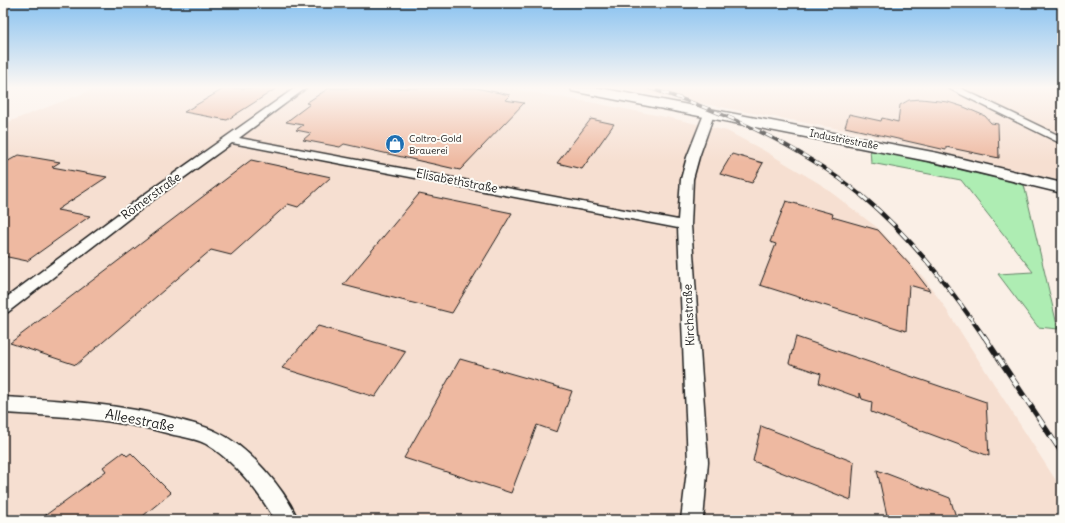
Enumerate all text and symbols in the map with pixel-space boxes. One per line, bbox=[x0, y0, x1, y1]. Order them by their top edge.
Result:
street label: Industriestraße bbox=[808, 126, 879, 153]
place label: Coltro-Gold Brauerei bbox=[409, 132, 462, 157]
shop icon: Coltro-Gold Brauerei bbox=[384, 133, 406, 155]
street label: Elisabethstraße bbox=[415, 165, 499, 196]
street label: Römerstraße bbox=[118, 169, 184, 222]
street label: Kirchstraße bbox=[679, 284, 698, 346]
street label: Alleestraße bbox=[104, 404, 176, 436]

